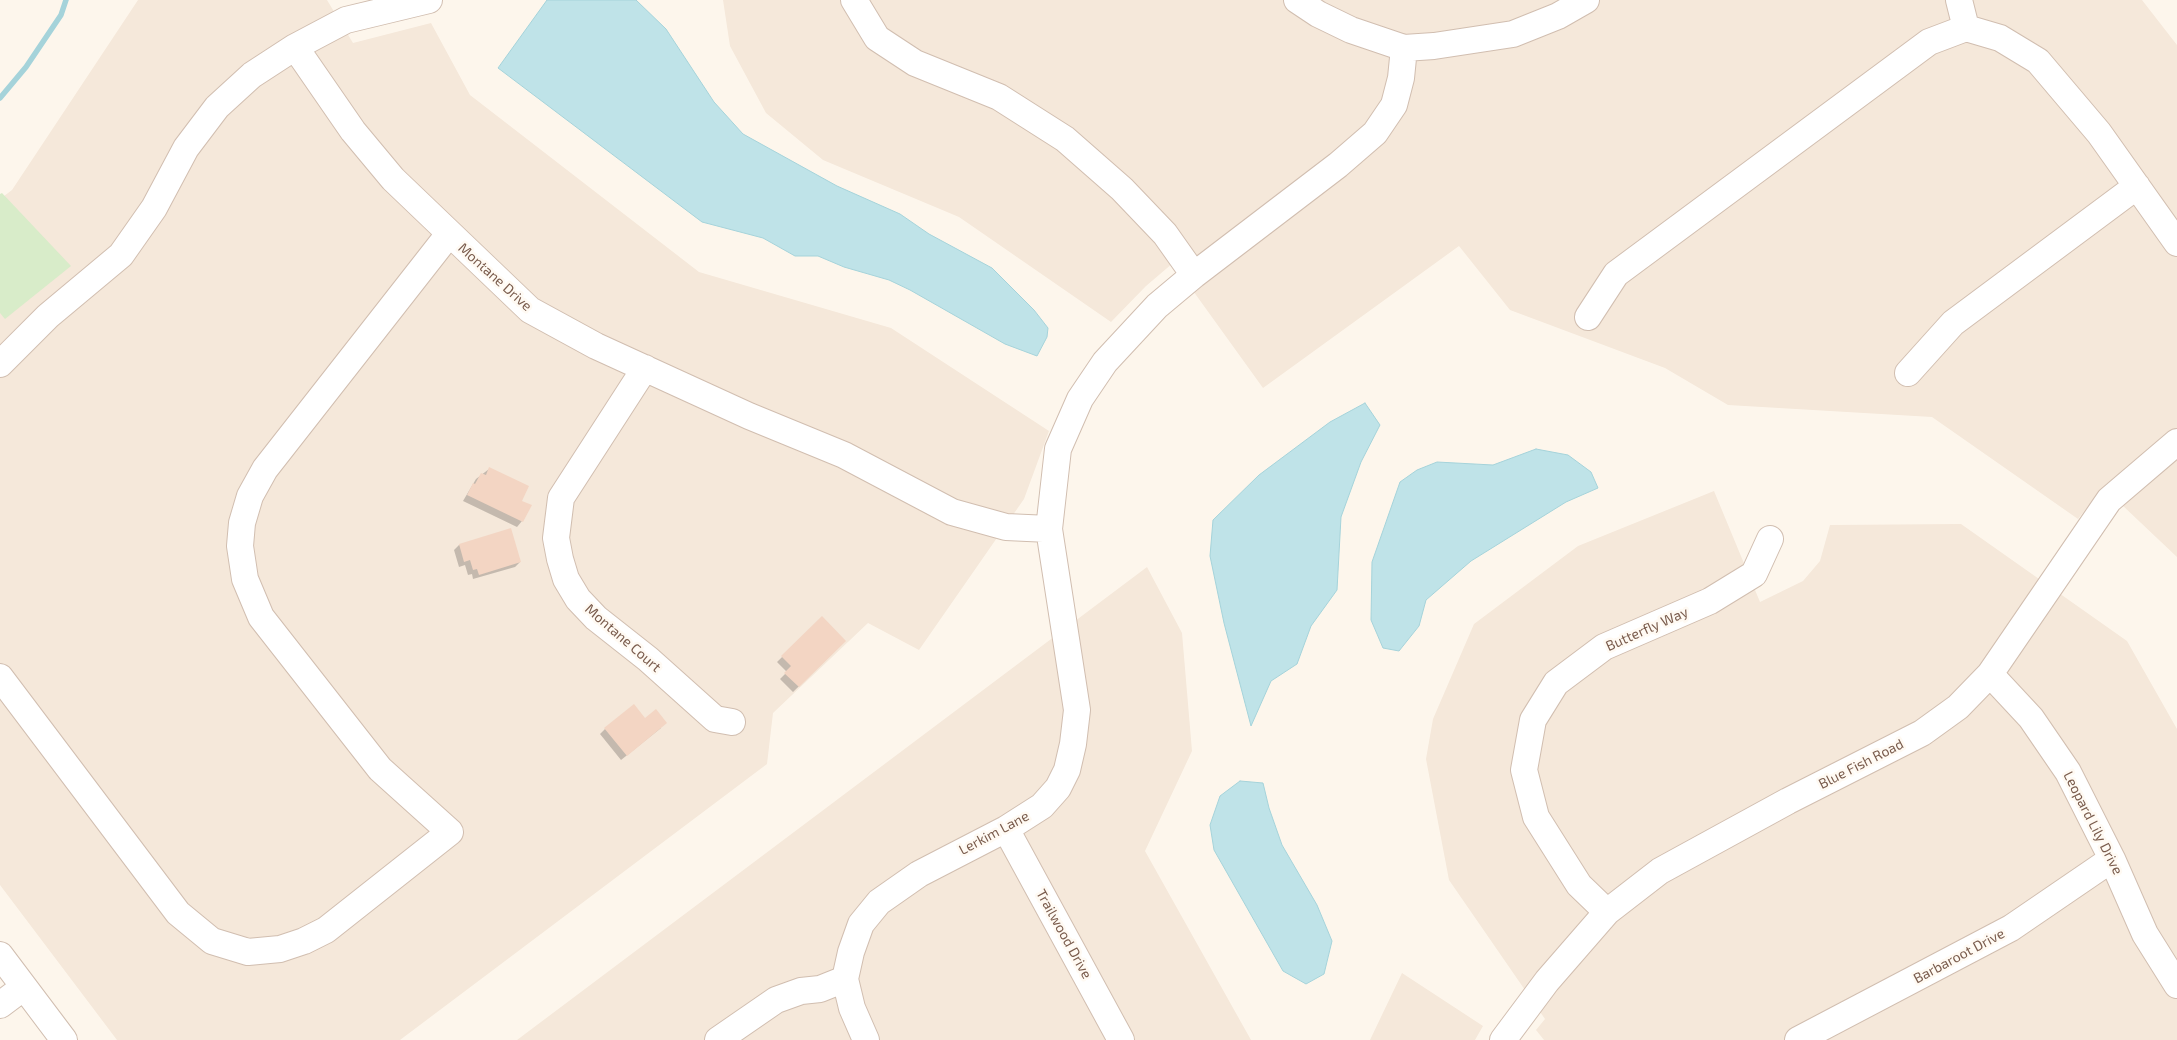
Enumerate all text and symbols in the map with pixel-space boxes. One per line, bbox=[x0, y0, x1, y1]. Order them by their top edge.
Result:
street label: Montane Drive bbox=[455, 240, 535, 314]
street label: Montane Court bbox=[582, 600, 664, 676]
street label: Butterfly Way bbox=[1603, 603, 1691, 655]
street label: Blue Fish Road bbox=[1816, 735, 1906, 793]
street label: Leopard Lily Drive bbox=[2060, 769, 2126, 877]
street label: Lerkim Lane bbox=[956, 808, 1032, 858]
street label: Trailwood Drive bbox=[1033, 886, 1095, 982]
street label: Barbaroot Drive bbox=[1911, 925, 2007, 987]

